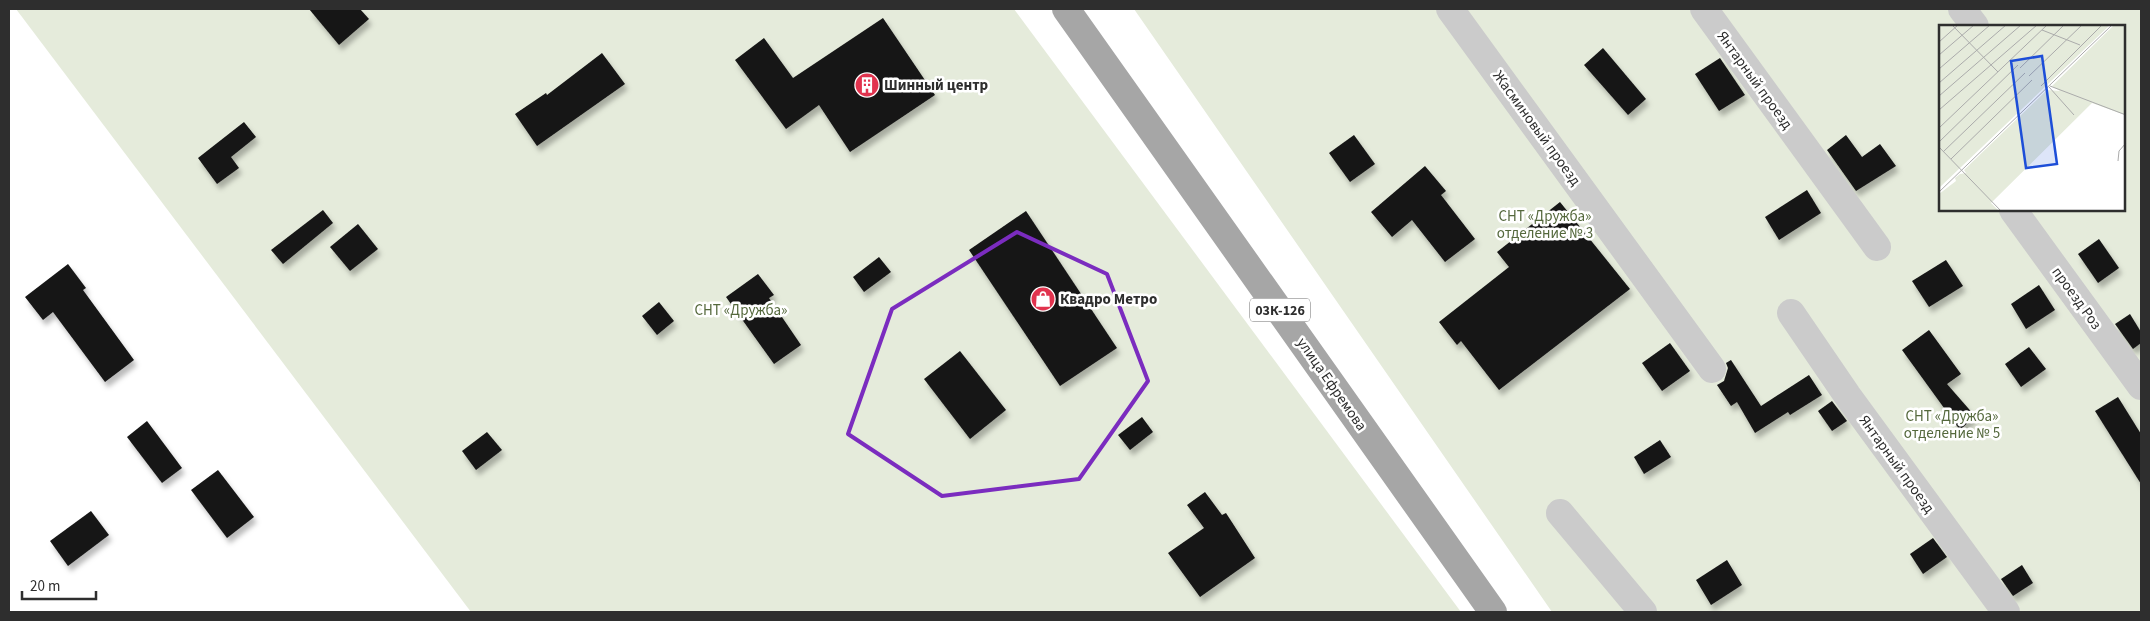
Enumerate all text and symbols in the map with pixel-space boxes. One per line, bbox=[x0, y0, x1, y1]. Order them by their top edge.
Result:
inset map bbox=[1939, 25, 2125, 211]
street label: Янтарный проезд bbox=[1712, 27, 1797, 134]
street label: Жасминовый проезд bbox=[1488, 66, 1586, 190]
building icon: Шинный центр bbox=[854, 72, 880, 98]
place label: Шинный центр bbox=[884, 75, 989, 96]
park label: СНТ «Дружба» отделение № 3 bbox=[1497, 206, 1593, 244]
street label: проезд Роз bbox=[2047, 263, 2107, 334]
shop icon: Квадро Метро bbox=[1030, 286, 1056, 312]
place label: Квадро Метро bbox=[1060, 289, 1157, 310]
road number: 03К-126 bbox=[1250, 298, 1310, 322]
park label: СНТ «Дружба» bbox=[694, 300, 788, 321]
street label: улица Ефремова bbox=[1292, 333, 1372, 435]
park label: СНТ «Дружба» отделение № 5 bbox=[1904, 406, 2000, 444]
street label: Янтарный проезд bbox=[1854, 411, 1939, 518]
scale bar bbox=[22, 568, 96, 600]
text: 20 m bbox=[30, 576, 60, 597]

